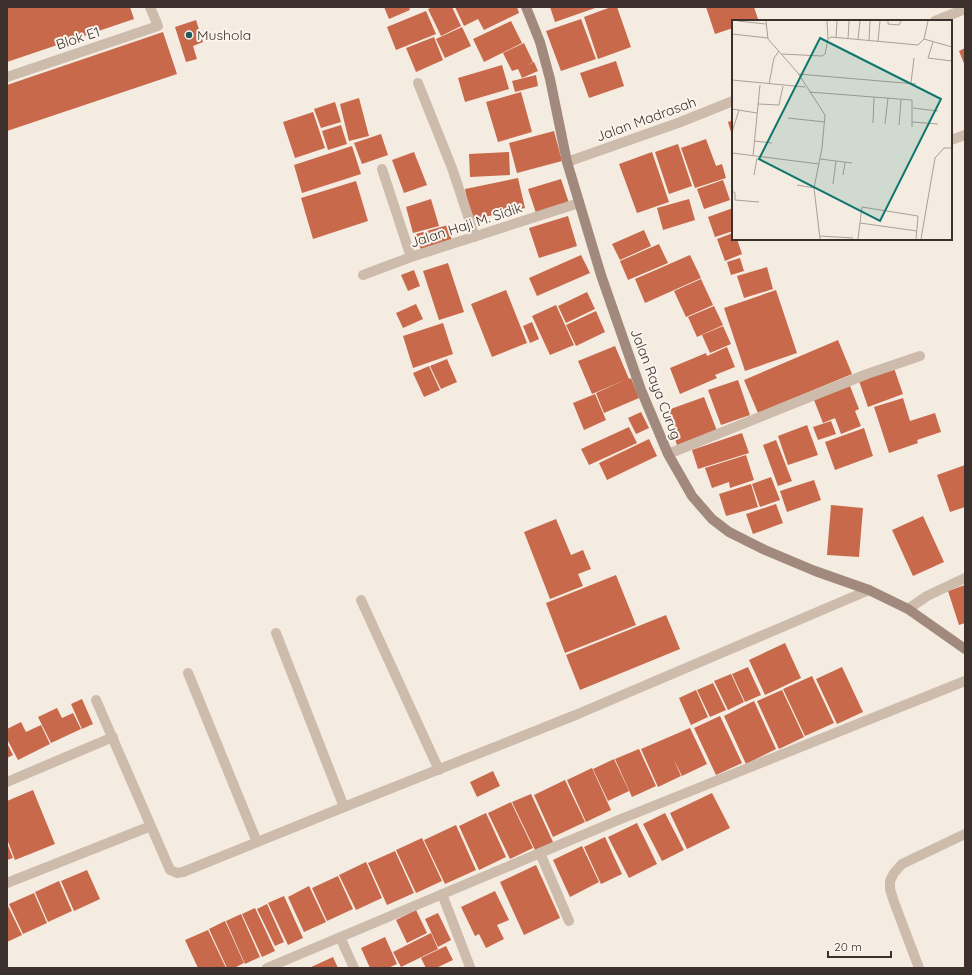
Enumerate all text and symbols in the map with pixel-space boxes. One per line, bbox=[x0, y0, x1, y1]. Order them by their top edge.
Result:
inset map bbox=[732, 20, 952, 240]
street label: Blok E1 bbox=[54, 22, 102, 54]
place label: Mushola bbox=[197, 26, 251, 44]
marker: Mushola bbox=[184, 30, 194, 40]
street label: Jalan Madrasah bbox=[593, 93, 699, 145]
street label: Jalan Haji M. Sidik bbox=[408, 198, 524, 252]
street label: Jalan Raya Curug bbox=[627, 326, 685, 442]
scale bar bbox=[828, 933, 891, 959]
text: 20 m bbox=[834, 939, 862, 954]

